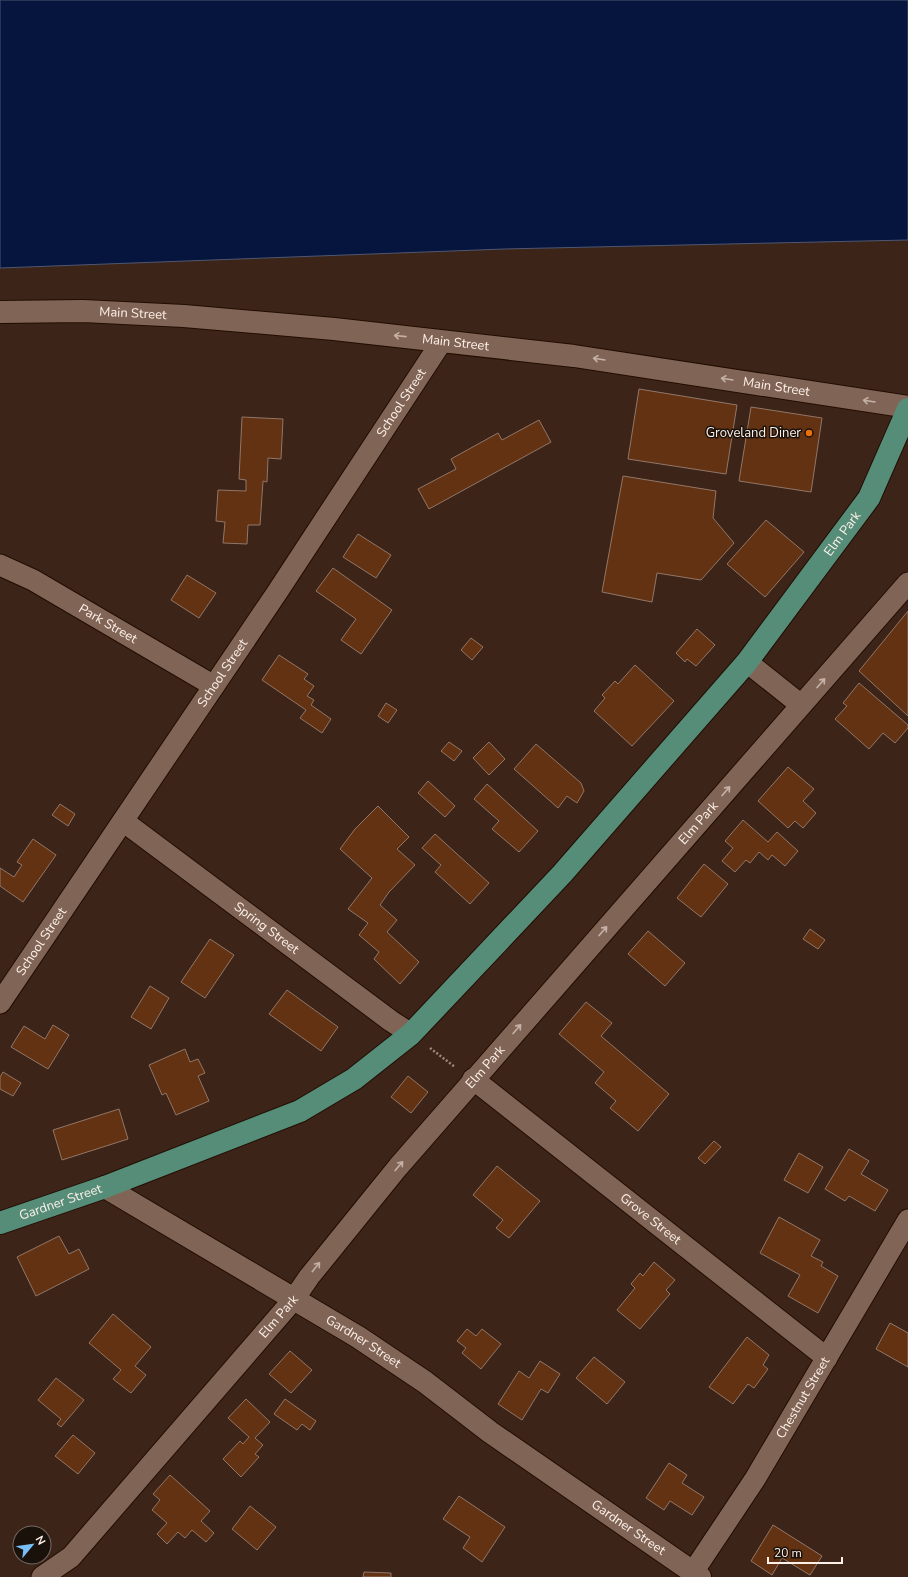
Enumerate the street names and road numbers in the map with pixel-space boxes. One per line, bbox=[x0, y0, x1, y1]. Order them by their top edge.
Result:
street label: Main Street bbox=[99, 303, 167, 324]
street label: Main Street bbox=[421, 330, 490, 355]
street label: School Street bbox=[372, 365, 431, 441]
street label: Main Street bbox=[742, 373, 812, 401]
street label: Elm Park bbox=[820, 507, 865, 560]
street label: Park Street bbox=[75, 600, 141, 648]
street label: School Street bbox=[193, 635, 252, 711]
street label: Elm Park bbox=[675, 797, 723, 849]
street label: Spring Street bbox=[230, 898, 303, 959]
street label: School Street bbox=[12, 904, 71, 979]
street label: Elm Park bbox=[461, 1041, 509, 1093]
street label: Gardner Street bbox=[17, 1180, 105, 1225]
street label: Grove Street bbox=[616, 1189, 685, 1249]
street label: Elm Park bbox=[255, 1291, 303, 1342]
street label: Gardner Street bbox=[322, 1311, 405, 1373]
street label: Chestnut Street bbox=[772, 1353, 834, 1442]
street label: Gardner Street bbox=[588, 1496, 669, 1560]

